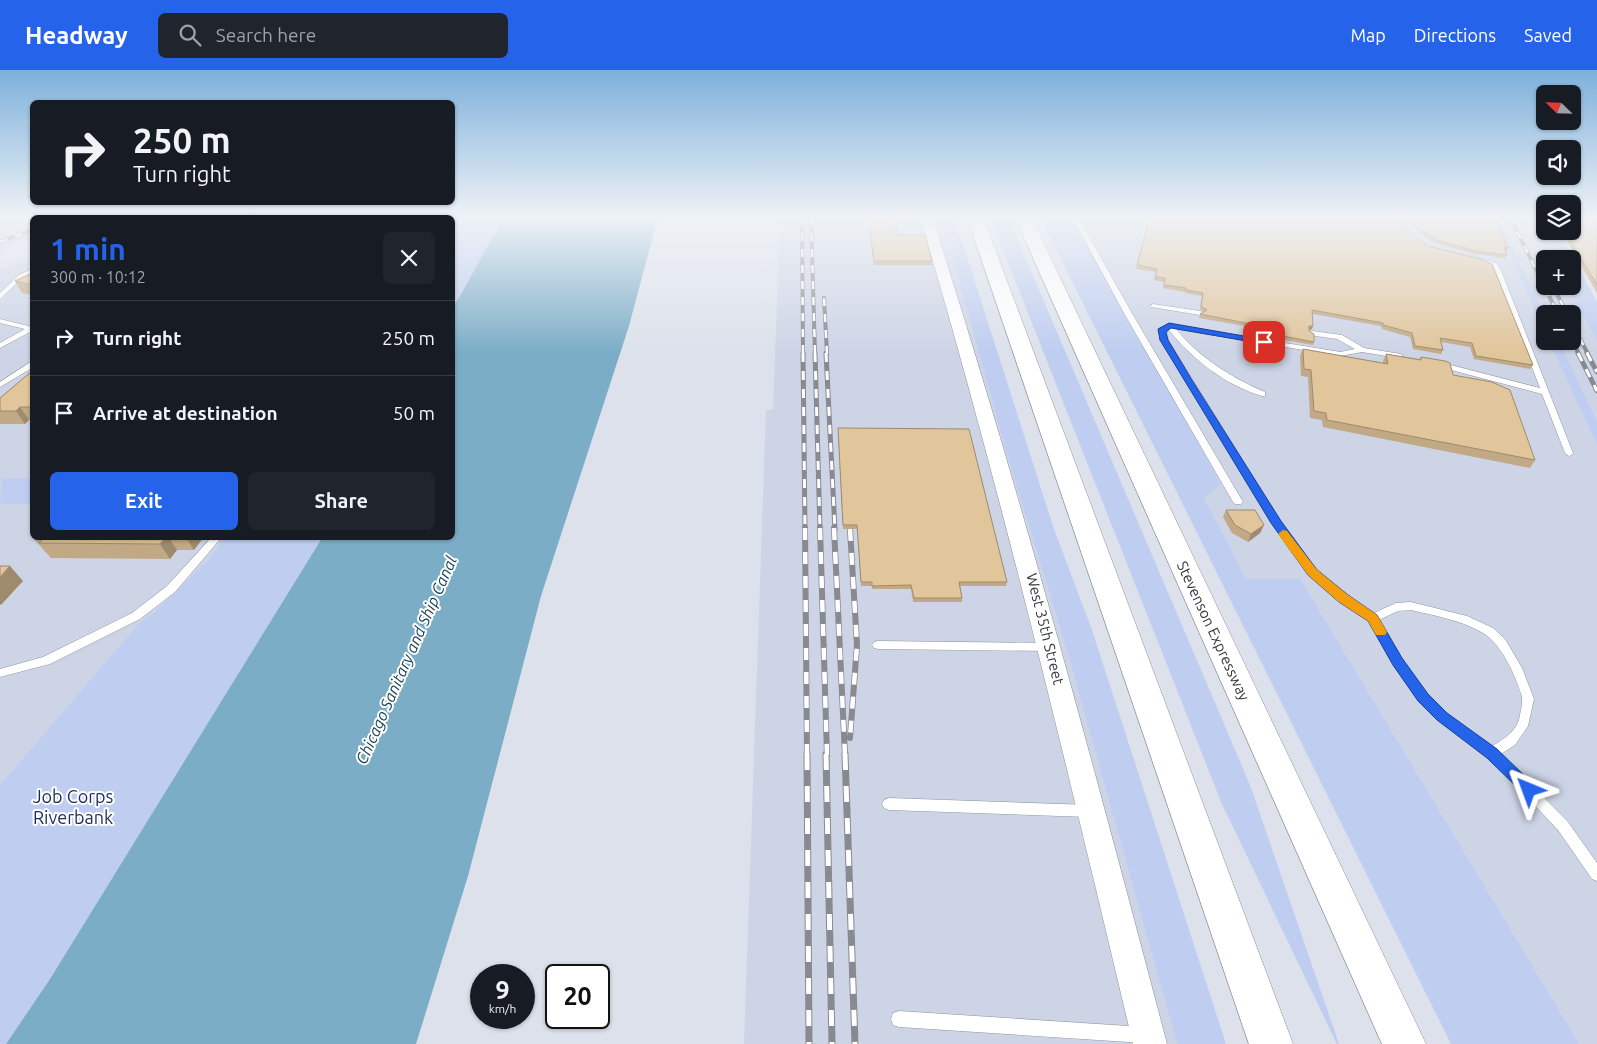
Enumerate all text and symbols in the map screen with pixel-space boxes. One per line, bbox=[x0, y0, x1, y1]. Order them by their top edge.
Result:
search box bbox=[158, 13, 508, 58]
icon: search bbox=[176, 21, 204, 49]
text: Headway bbox=[25, 22, 128, 49]
text: Search here bbox=[216, 24, 316, 46]
text: Map bbox=[1350, 25, 1386, 45]
text: Directions bbox=[1414, 25, 1496, 45]
text: Saved bbox=[1524, 25, 1572, 45]
north arrow bbox=[1536, 85, 1581, 130]
map controls bbox=[1536, 85, 1581, 350]
icon: right bbox=[50, 120, 115, 185]
text: 250 m bbox=[133, 120, 231, 160]
button: sound bbox=[1536, 140, 1581, 185]
text: Turn right bbox=[133, 161, 231, 186]
button: layers bbox=[1536, 195, 1581, 240]
text: 1 min bbox=[50, 232, 126, 266]
button: close bbox=[383, 232, 435, 284]
button: + bbox=[1536, 250, 1581, 295]
text: 300 m · 10:12 bbox=[50, 268, 146, 286]
button: − bbox=[1536, 305, 1581, 350]
pin bbox=[1243, 321, 1285, 363]
icon: right bbox=[50, 324, 78, 352]
text: Turn right bbox=[93, 327, 181, 349]
text: 250 m bbox=[382, 327, 435, 349]
icon: arrive bbox=[1250, 328, 1278, 356]
icon: arrive bbox=[50, 399, 78, 427]
text: Arrive at destination bbox=[93, 402, 278, 424]
text: 50 m bbox=[393, 402, 435, 424]
button: Exit bbox=[50, 472, 238, 530]
button: Share bbox=[248, 472, 435, 530]
water label: Chicago Sanitary and Ship Canal bbox=[352, 553, 460, 767]
street label: Stevenson Expressway bbox=[1174, 558, 1253, 703]
street label: West 35th Street bbox=[1023, 571, 1068, 687]
position arrow bbox=[1502, 763, 1554, 815]
park label: Job Corps Riverbank bbox=[33, 786, 114, 827]
speed limit sign: 20 bbox=[545, 964, 610, 1029]
text: 9 bbox=[495, 976, 510, 1004]
text: km/h bbox=[489, 1002, 516, 1015]

